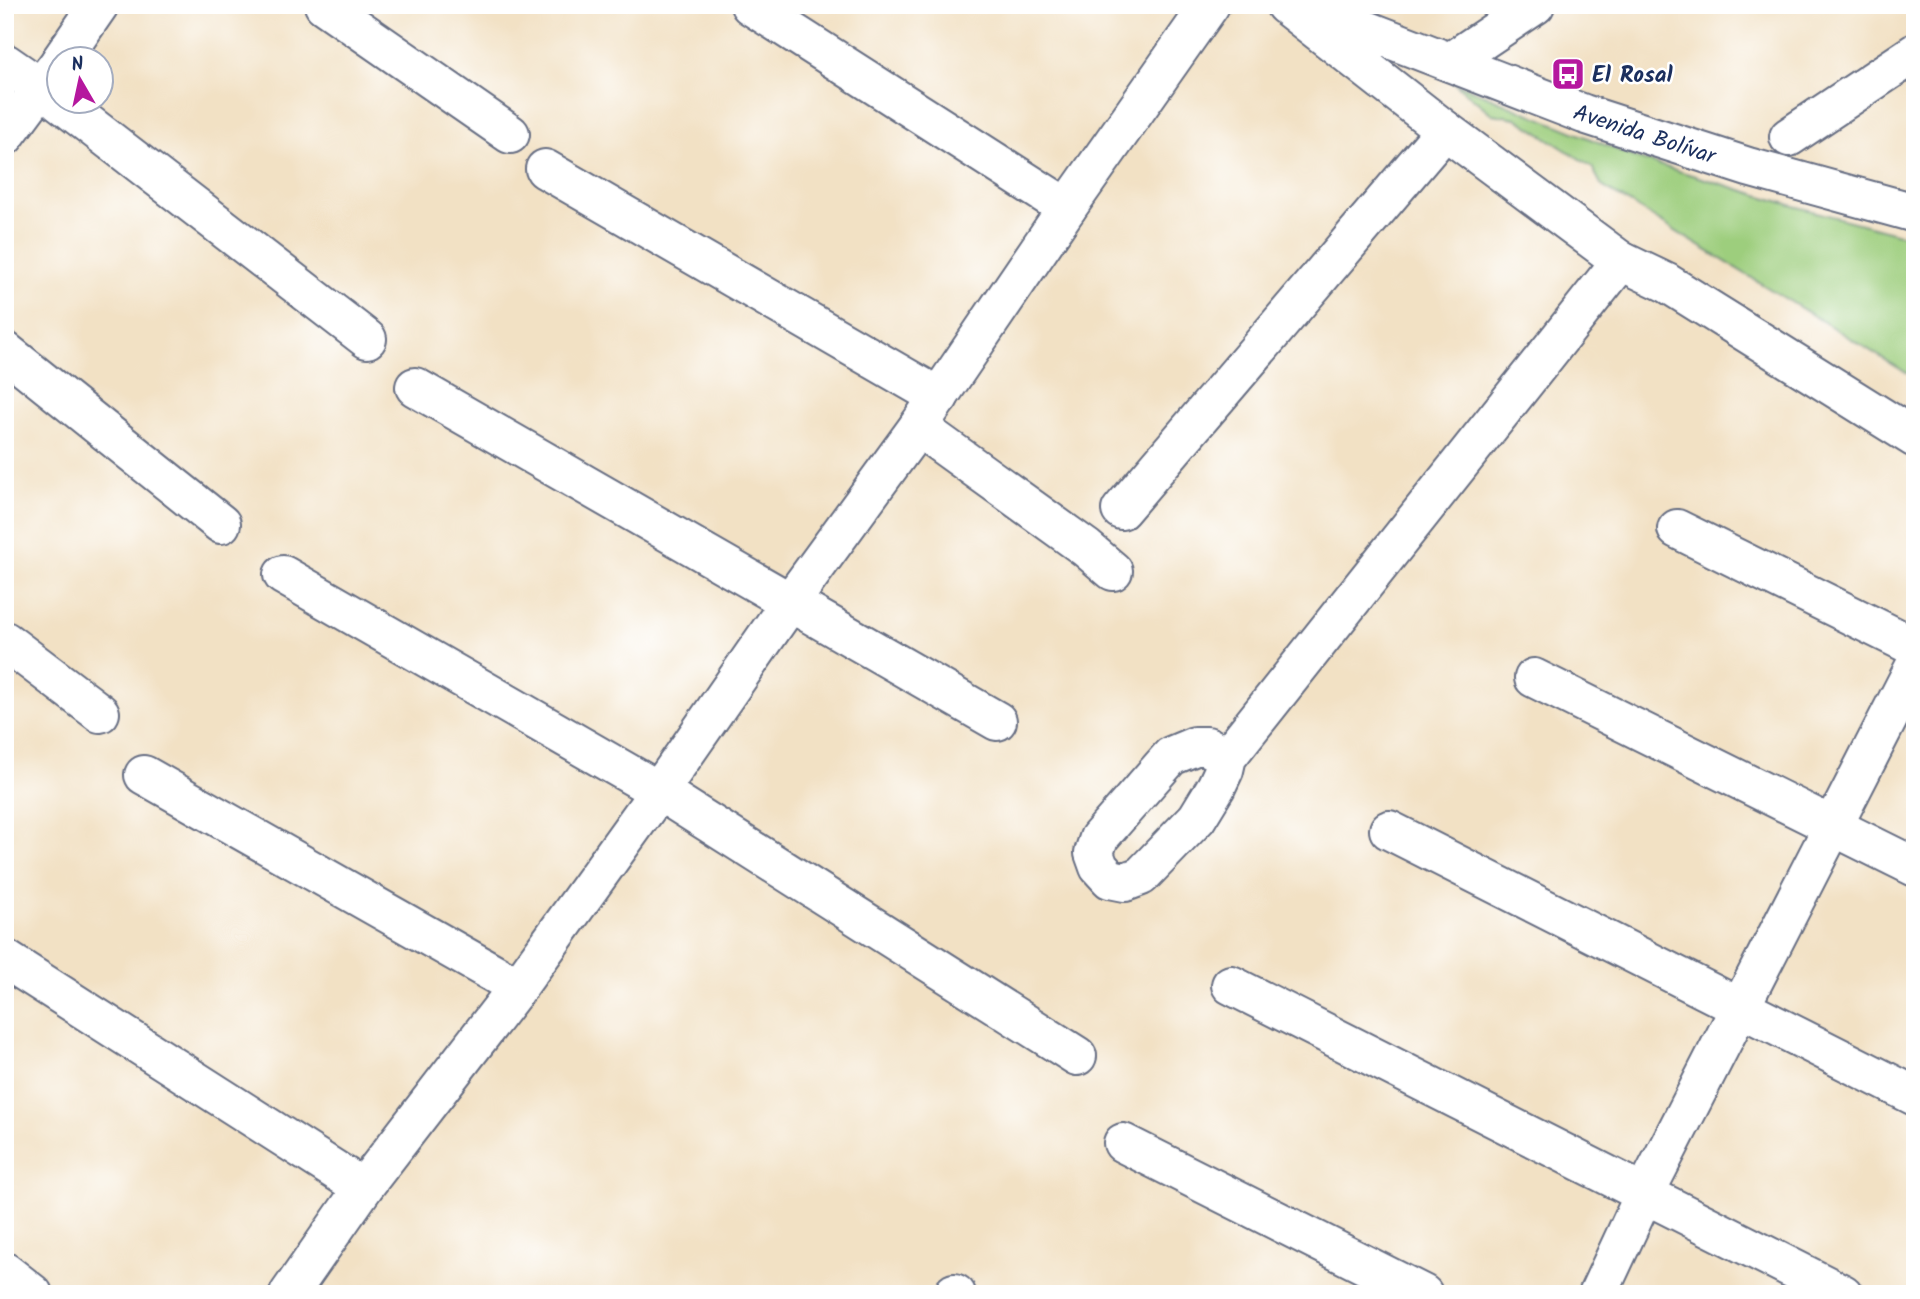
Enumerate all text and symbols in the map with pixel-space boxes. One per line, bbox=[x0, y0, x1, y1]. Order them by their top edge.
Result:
north arrow bbox=[46, 46, 116, 116]
text: N bbox=[69, 49, 86, 81]
bus stop icon: El Rosal bbox=[1549, 55, 1587, 93]
place label: El Rosal bbox=[1592, 58, 1673, 94]
street label: Avenida Bolívar bbox=[1568, 95, 1721, 176]

